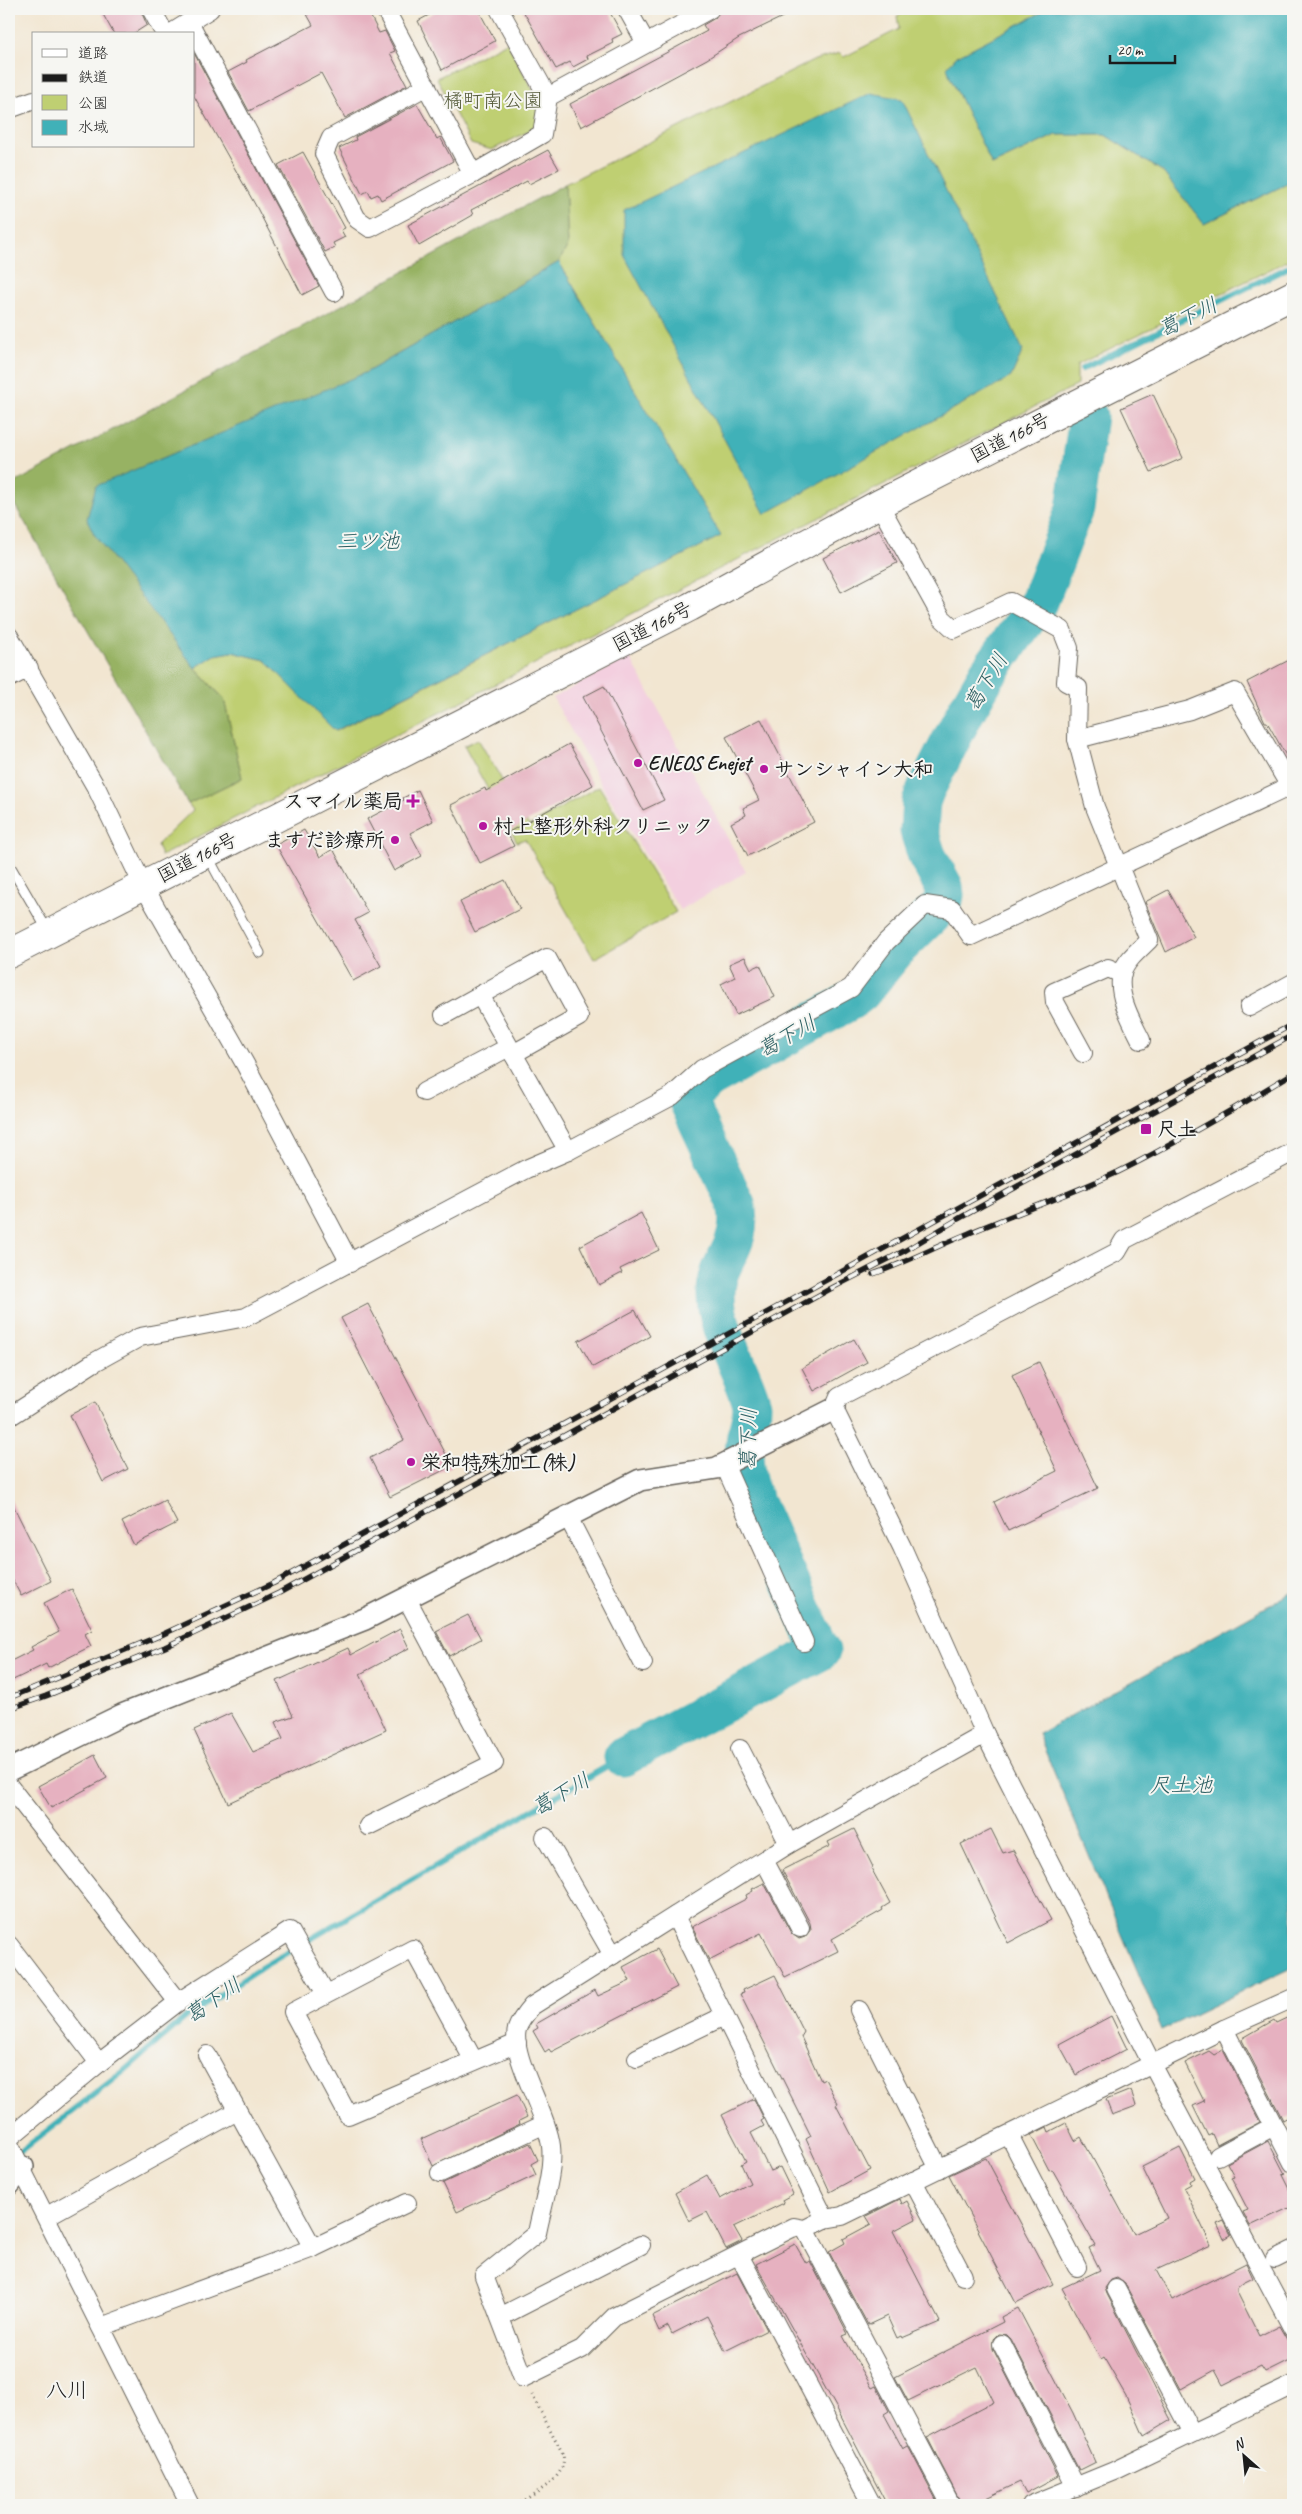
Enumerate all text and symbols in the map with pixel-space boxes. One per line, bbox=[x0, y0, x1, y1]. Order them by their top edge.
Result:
legend bbox=[32, 32, 195, 148]
scale bar bbox=[1110, 32, 1174, 64]
text: 20 m bbox=[1117, 41, 1144, 60]
text: 道路 bbox=[78, 44, 108, 63]
text: 鉄道 bbox=[78, 68, 108, 87]
park label: 橘町南公園 bbox=[443, 88, 543, 113]
text: 公園 bbox=[78, 94, 108, 113]
text: 水域 bbox=[78, 118, 108, 137]
water label: 葛下川 bbox=[1154, 292, 1222, 342]
street label: 国道166号 bbox=[966, 407, 1055, 468]
water label: 三ツ池 bbox=[337, 528, 400, 554]
street label: 国道166号 bbox=[608, 596, 697, 657]
water label: 葛下川 bbox=[959, 648, 1013, 716]
place label: ENEOS Enejet bbox=[648, 751, 754, 776]
marker: ENEOS Enejet bbox=[632, 757, 644, 769]
place label: サンシャイン大和 bbox=[774, 757, 933, 782]
marker: サンシャイン大和 bbox=[758, 763, 770, 775]
place label: スマイル薬局 bbox=[284, 789, 403, 814]
marker: スマイル薬局 bbox=[407, 795, 419, 807]
place label: 村上整形外科クリニック bbox=[493, 814, 713, 839]
marker: 村上整形外科クリニック bbox=[477, 820, 489, 832]
street label: 国道166号 bbox=[153, 827, 242, 888]
place label: ますだ診療所 bbox=[265, 828, 385, 853]
marker: ますだ診療所 bbox=[389, 834, 401, 846]
water label: 葛下川 bbox=[753, 1009, 821, 1063]
place label: 尺土 bbox=[1157, 1117, 1197, 1142]
marker: 尺土 bbox=[1139, 1122, 1153, 1136]
water label: 葛下川 bbox=[734, 1407, 762, 1471]
place label: 栄和特殊加工(株) bbox=[421, 1450, 576, 1475]
marker: 栄和特殊加工(株) bbox=[405, 1456, 417, 1468]
water label: 葛下川 bbox=[527, 1767, 595, 1821]
water label: 尺土池 bbox=[1150, 1772, 1213, 1798]
water label: 葛下川 bbox=[180, 1972, 246, 2028]
district label: 八川 bbox=[46, 2377, 88, 2403]
north arrow bbox=[1220, 2432, 1270, 2482]
text: N bbox=[1231, 2434, 1248, 2454]

